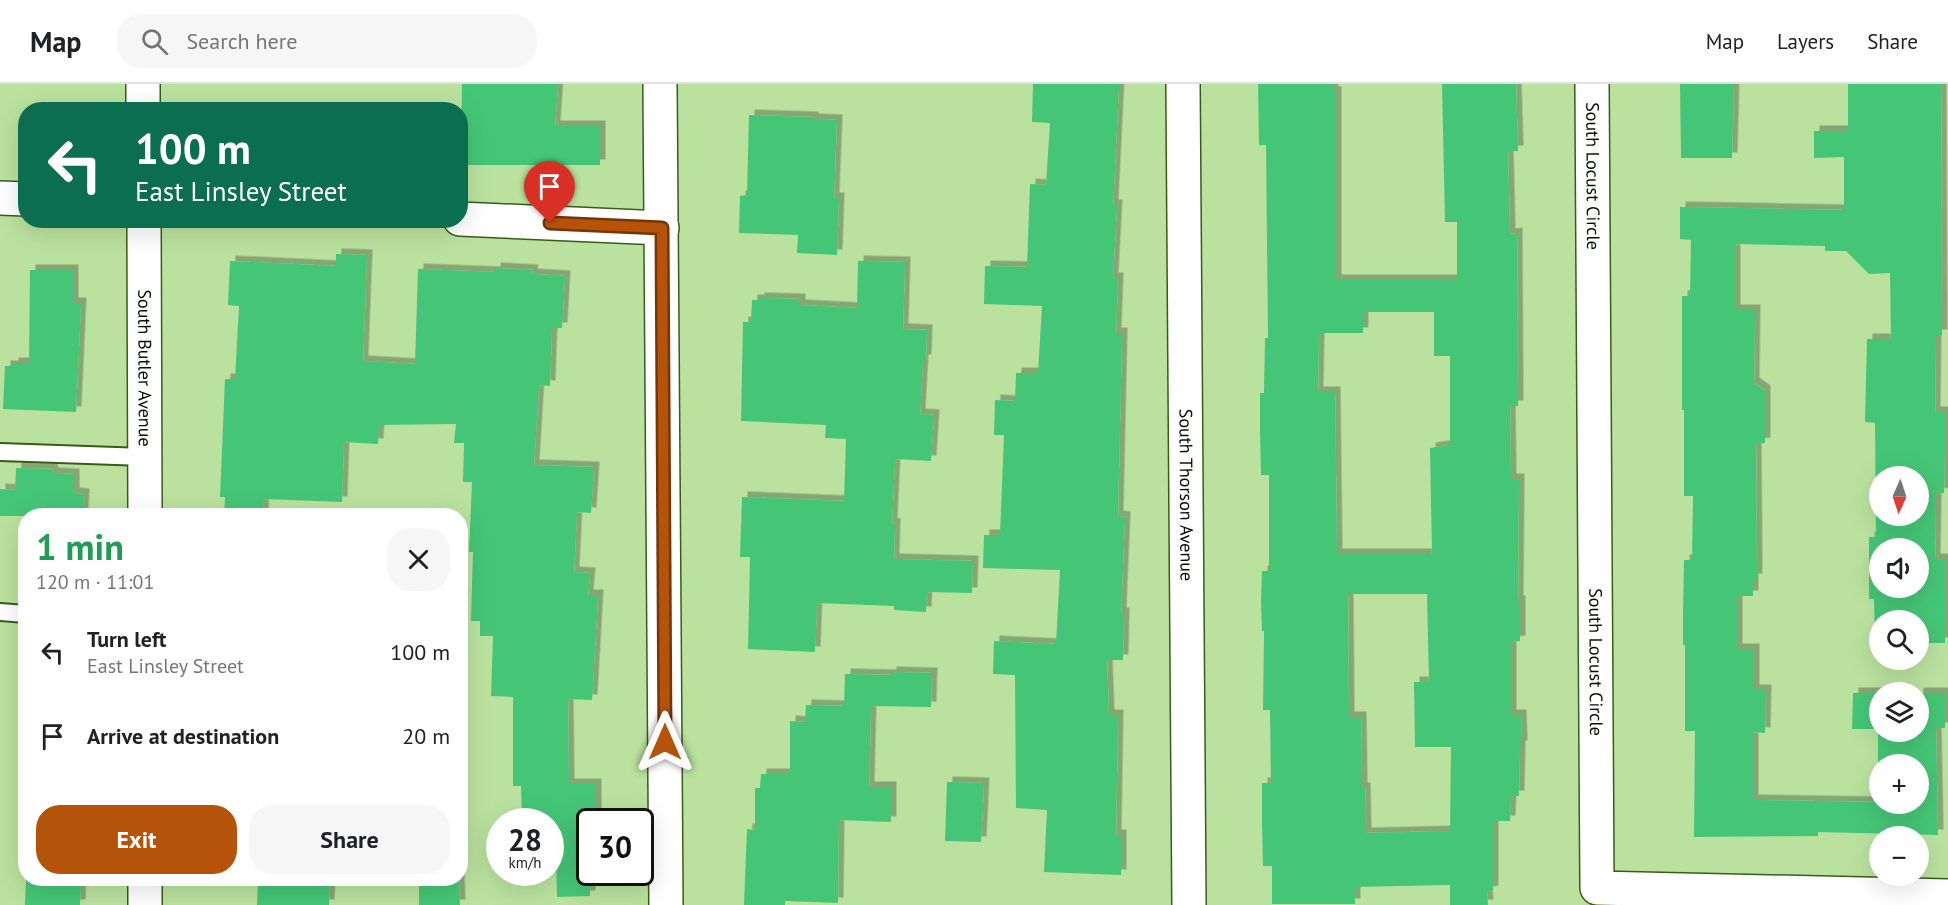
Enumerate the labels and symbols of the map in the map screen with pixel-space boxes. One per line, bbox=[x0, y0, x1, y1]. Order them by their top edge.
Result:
street label: South Locust Circle bbox=[1581, 102, 1605, 250]
pin bbox=[524, 161, 575, 223]
street label: South Butler Avenue bbox=[133, 289, 157, 447]
street label: South Thorson Avenue bbox=[1174, 409, 1199, 581]
north arrow bbox=[1869, 466, 1929, 526]
street label: South Locust Circle bbox=[1584, 588, 1608, 736]
position arrow bbox=[633, 710, 697, 774]
speed limit sign: 30 bbox=[576, 808, 654, 886]

